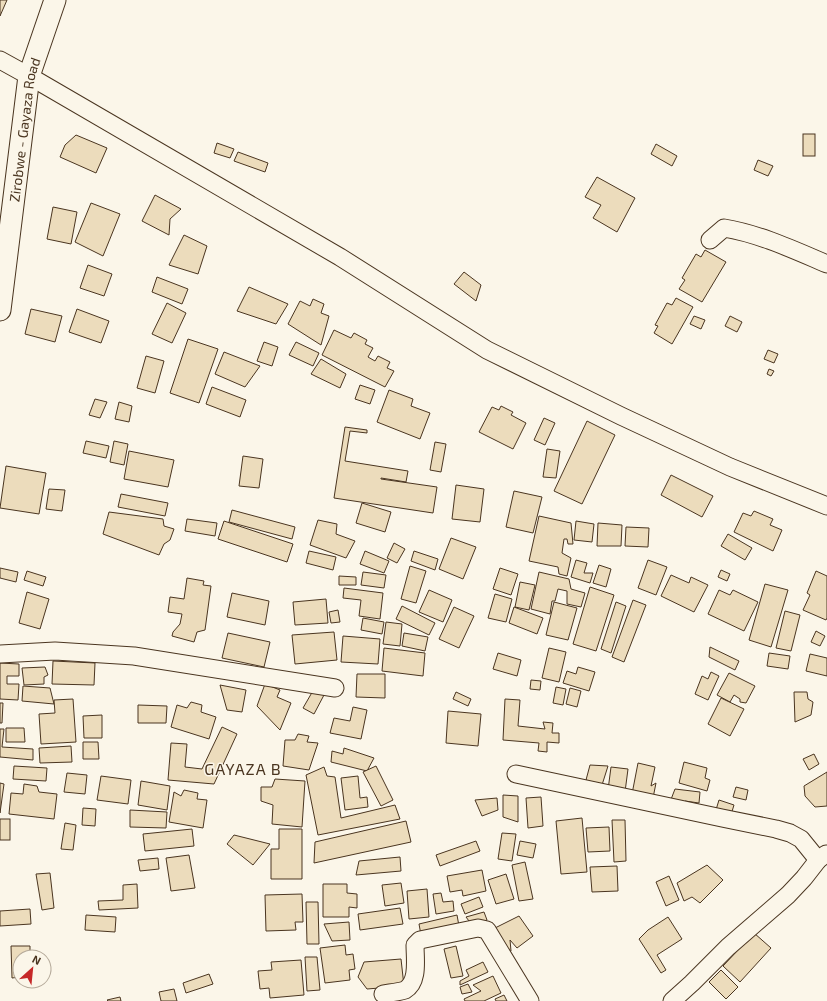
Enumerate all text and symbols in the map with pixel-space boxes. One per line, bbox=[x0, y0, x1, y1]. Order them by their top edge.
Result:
street label: Zirobwe - Gayaza Road bbox=[5, 55, 43, 203]
district label: GAYAZA B bbox=[204, 759, 282, 778]
north arrow bbox=[12, 949, 52, 989]
text: N bbox=[30, 952, 43, 967]

